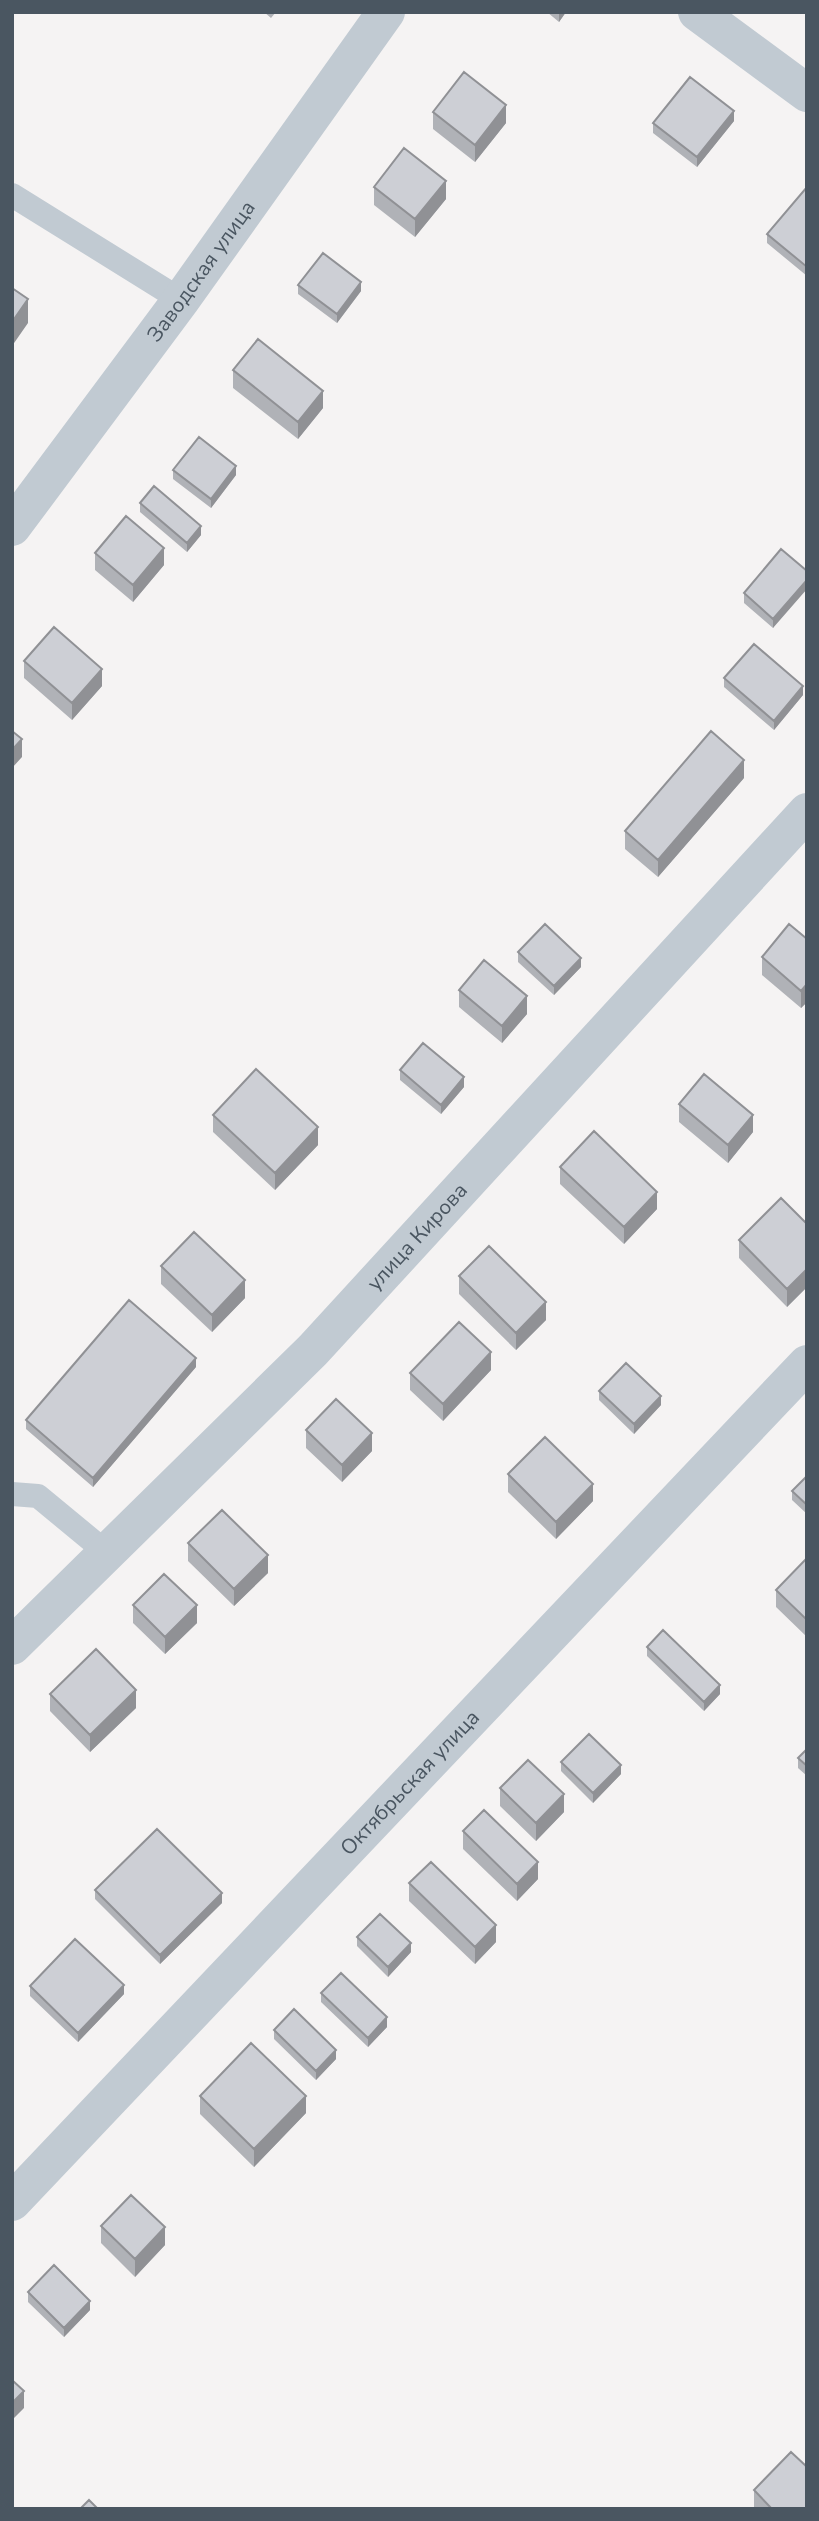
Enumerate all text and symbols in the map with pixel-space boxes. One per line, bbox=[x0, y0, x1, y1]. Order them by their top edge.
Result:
street label: Заводская улица bbox=[140, 195, 261, 348]
street label: улица Кирова bbox=[360, 1177, 474, 1297]
street label: Октябрьская улица bbox=[334, 1704, 486, 1862]

